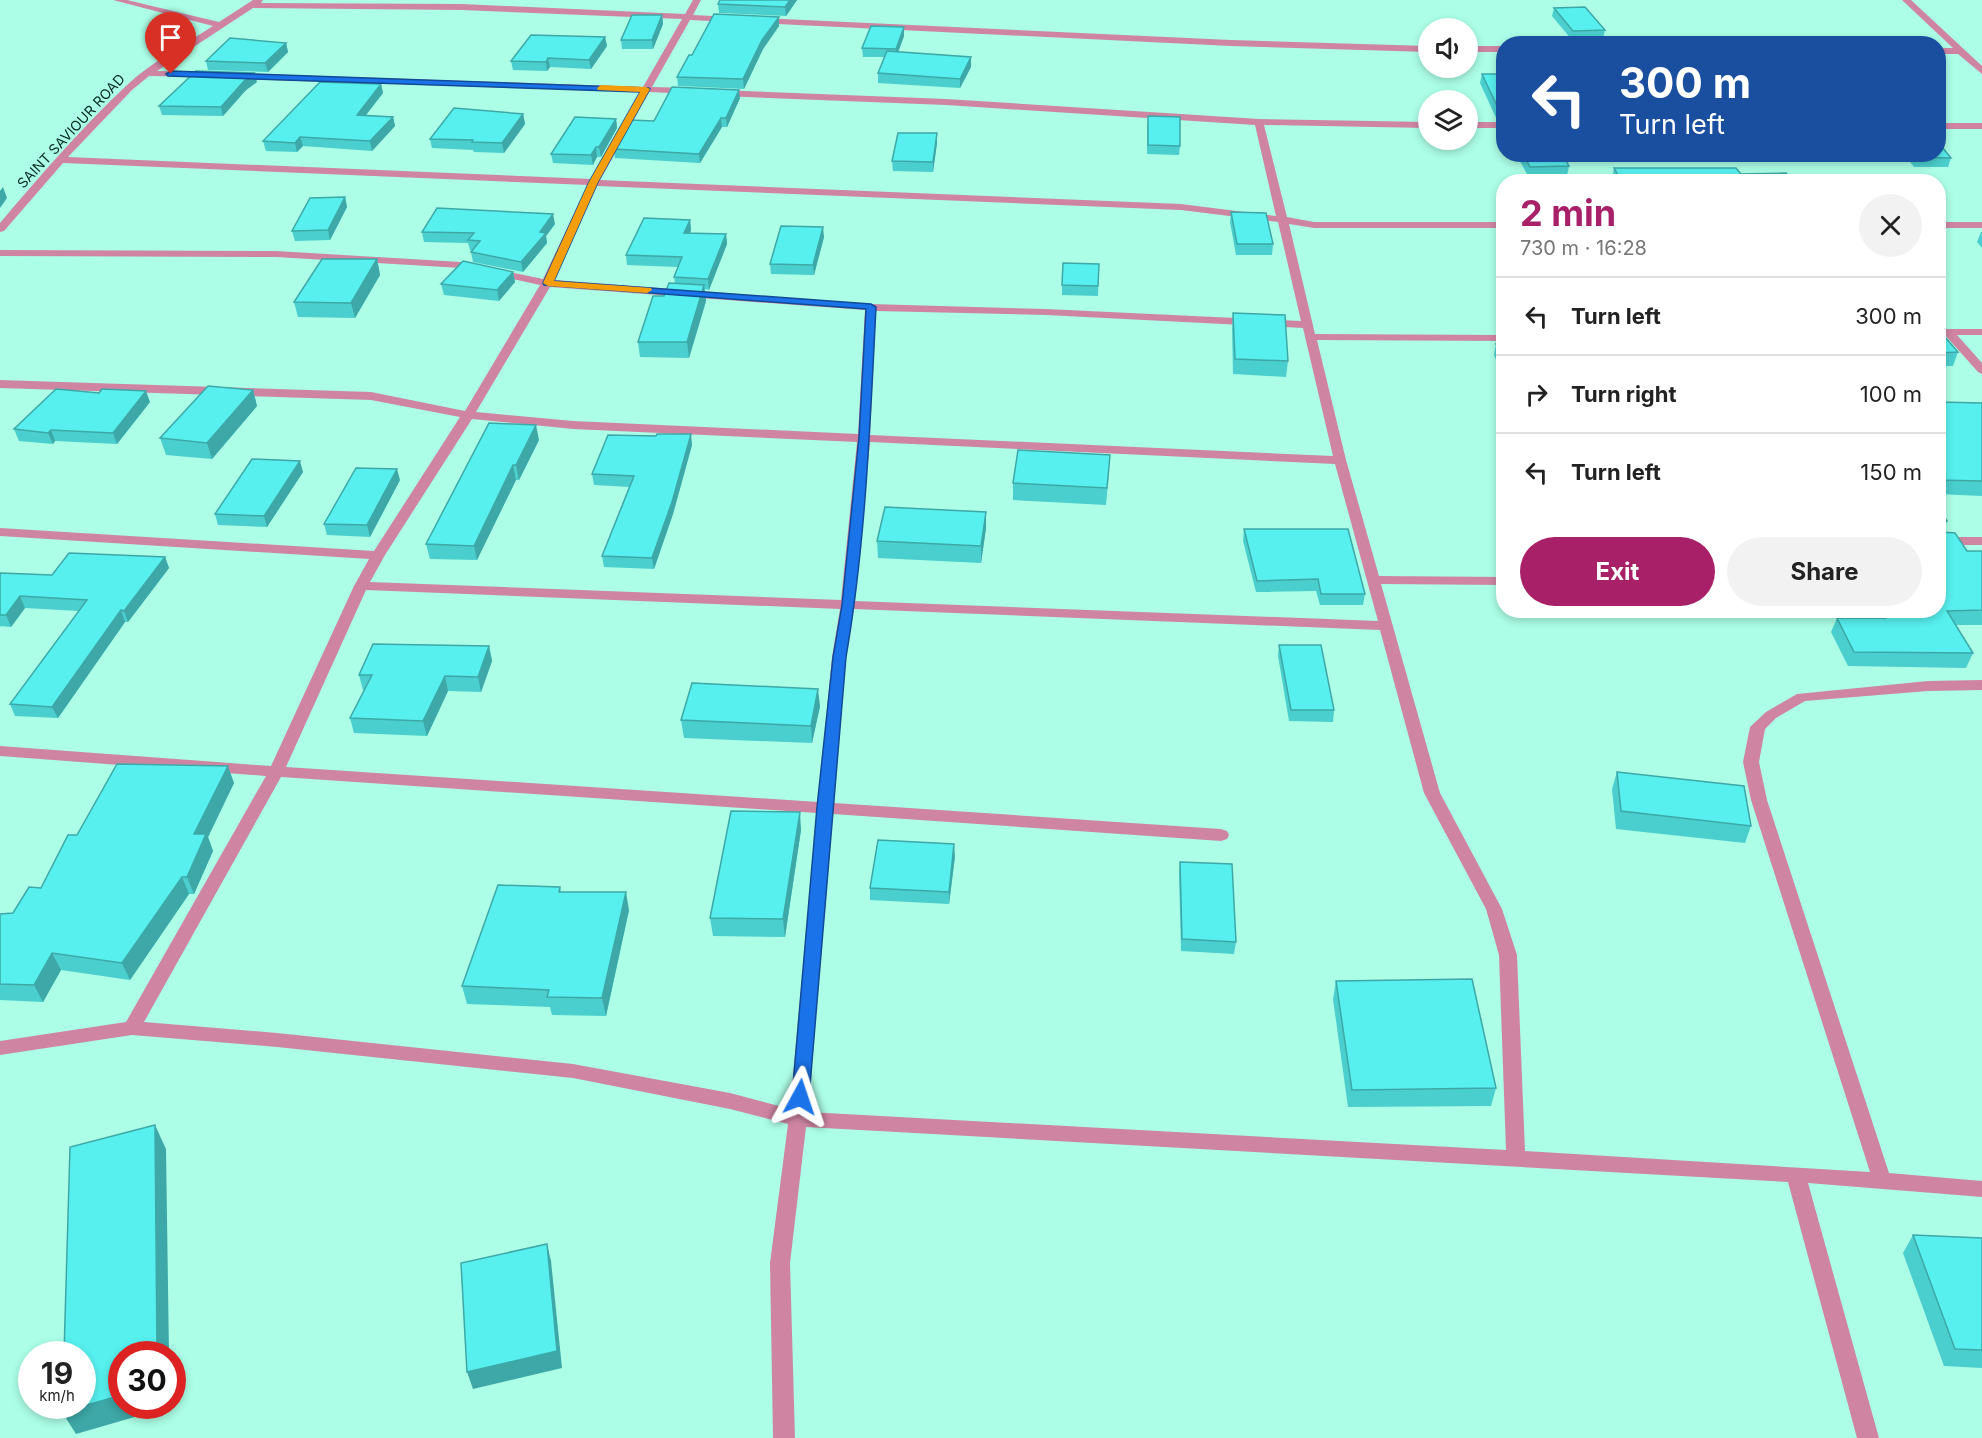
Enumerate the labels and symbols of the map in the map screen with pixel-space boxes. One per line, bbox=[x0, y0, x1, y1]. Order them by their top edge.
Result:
pin bbox=[145, 12, 196, 74]
street label: SAINT SAVIOUR ROAD bbox=[13, 70, 128, 191]
position arrow bbox=[768, 1065, 832, 1129]
speed limit sign: 30 bbox=[108, 1341, 186, 1419]

